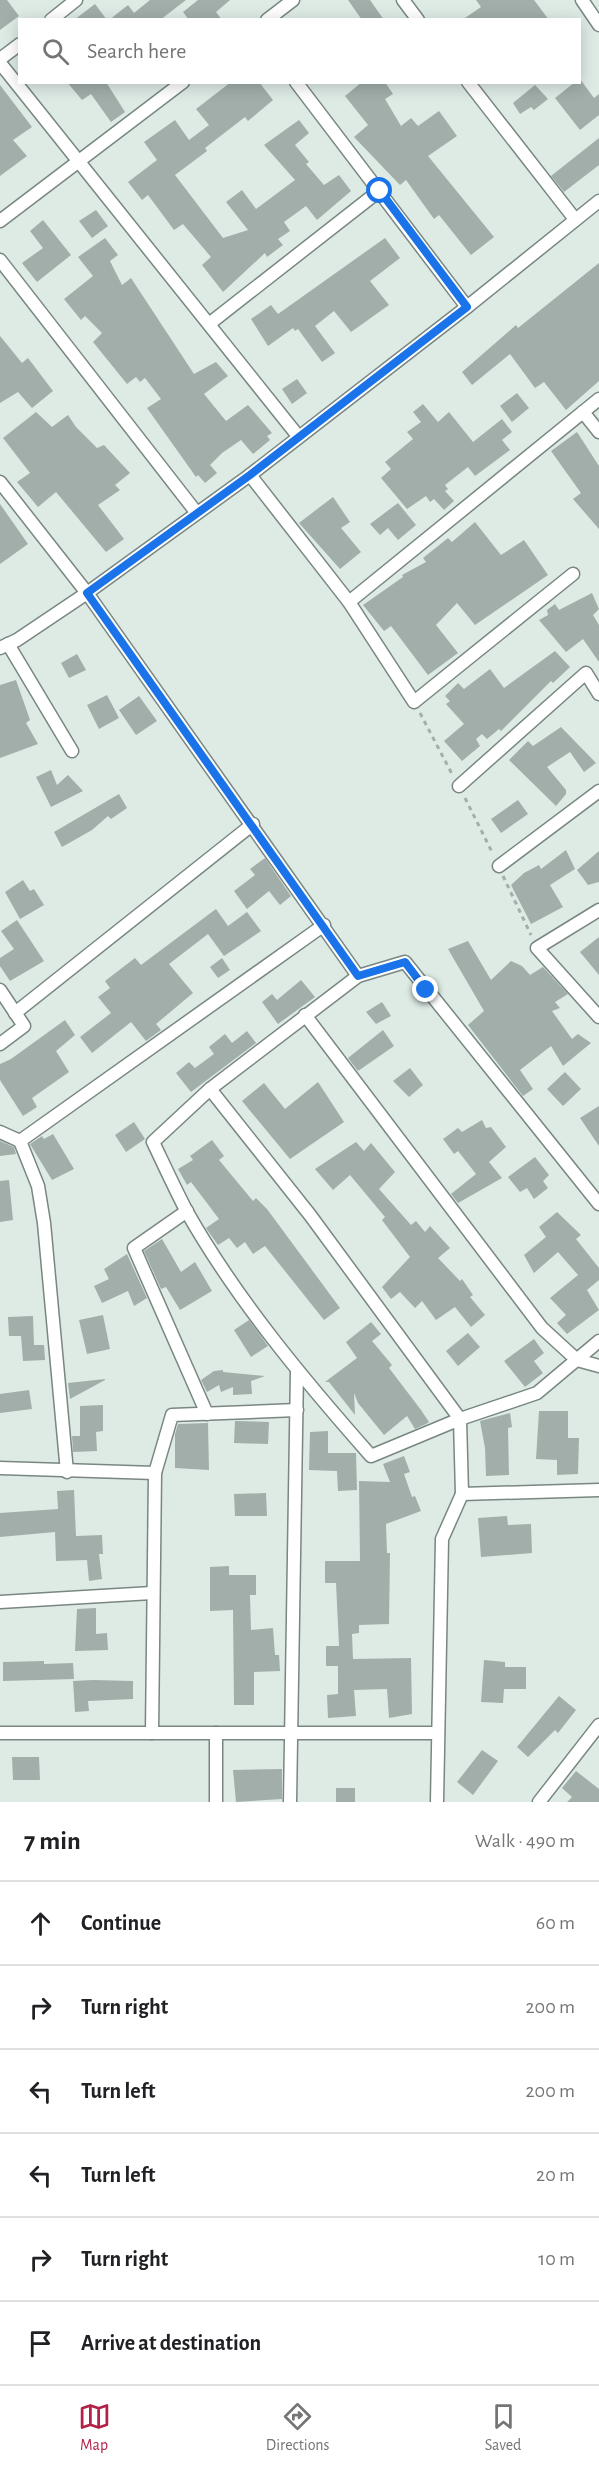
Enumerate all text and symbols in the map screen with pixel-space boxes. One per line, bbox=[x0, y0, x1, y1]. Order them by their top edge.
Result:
search box bbox=[18, 18, 581, 84]
icon: search bbox=[39, 35, 72, 68]
text: Search here bbox=[87, 40, 186, 62]
route start bbox=[366, 177, 392, 203]
route end bbox=[412, 976, 438, 1002]
text: 7 min bbox=[24, 1828, 81, 1854]
text: Walk · 490 m bbox=[475, 1831, 575, 1851]
icon: ahead bbox=[24, 1907, 57, 1940]
text: Continue bbox=[81, 1912, 161, 1934]
text: 60 m bbox=[536, 1913, 575, 1933]
icon: right bbox=[24, 1991, 57, 2024]
text: Turn right bbox=[81, 1996, 168, 2018]
text: 200 m bbox=[525, 1997, 575, 2017]
icon: left bbox=[24, 2075, 57, 2108]
text: Turn left bbox=[81, 2080, 155, 2102]
text: 200 m bbox=[525, 2081, 575, 2101]
icon: left bbox=[24, 2159, 57, 2192]
text: Turn left bbox=[81, 2164, 155, 2186]
text: 20 m bbox=[536, 2165, 575, 2185]
icon: right bbox=[24, 2243, 57, 2276]
text: Turn right bbox=[81, 2248, 168, 2270]
text: 10 m bbox=[538, 2249, 575, 2269]
icon: arrive bbox=[24, 2327, 57, 2360]
text: Arrive at destination bbox=[81, 2332, 261, 2354]
tab: Map bbox=[78, 2400, 111, 2455]
tab: Directions bbox=[266, 2400, 330, 2455]
tab: Saved bbox=[485, 2400, 521, 2455]

